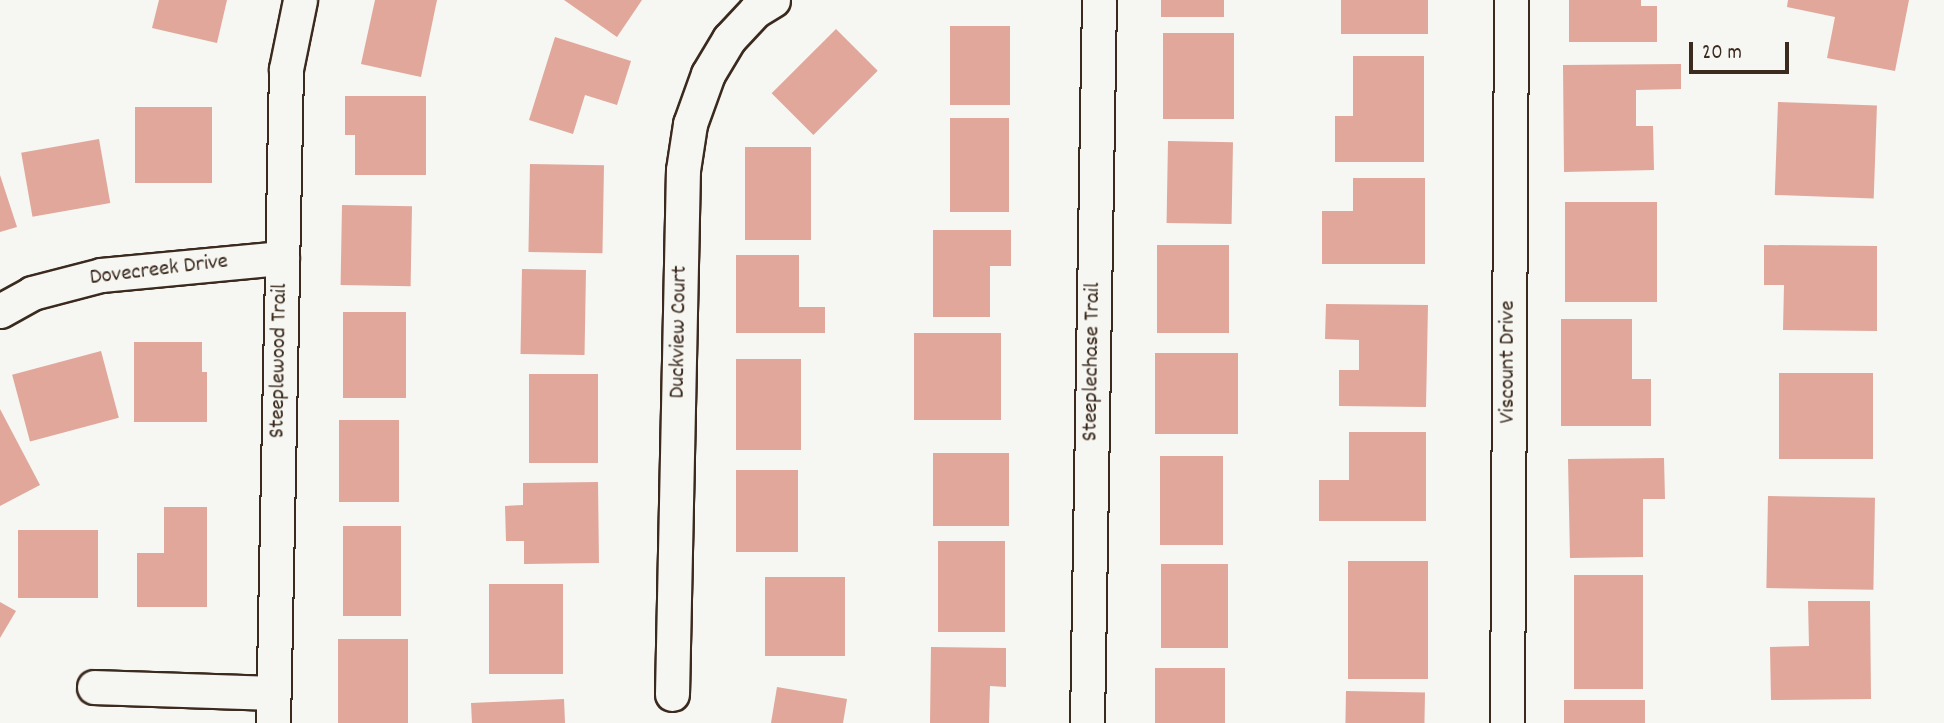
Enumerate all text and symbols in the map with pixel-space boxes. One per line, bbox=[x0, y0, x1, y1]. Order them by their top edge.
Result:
scale bar bbox=[1692, 28, 1792, 72]
text: 20 m bbox=[1702, 39, 1742, 69]
street label: Dovecreek Drive bbox=[88, 249, 230, 293]
street label: Duckview Court bbox=[665, 265, 695, 399]
street label: Steeplechase Trail bbox=[1078, 282, 1108, 442]
street label: Steeplewood Trail bbox=[265, 283, 295, 439]
street label: Viscount Drive bbox=[1495, 300, 1523, 424]

